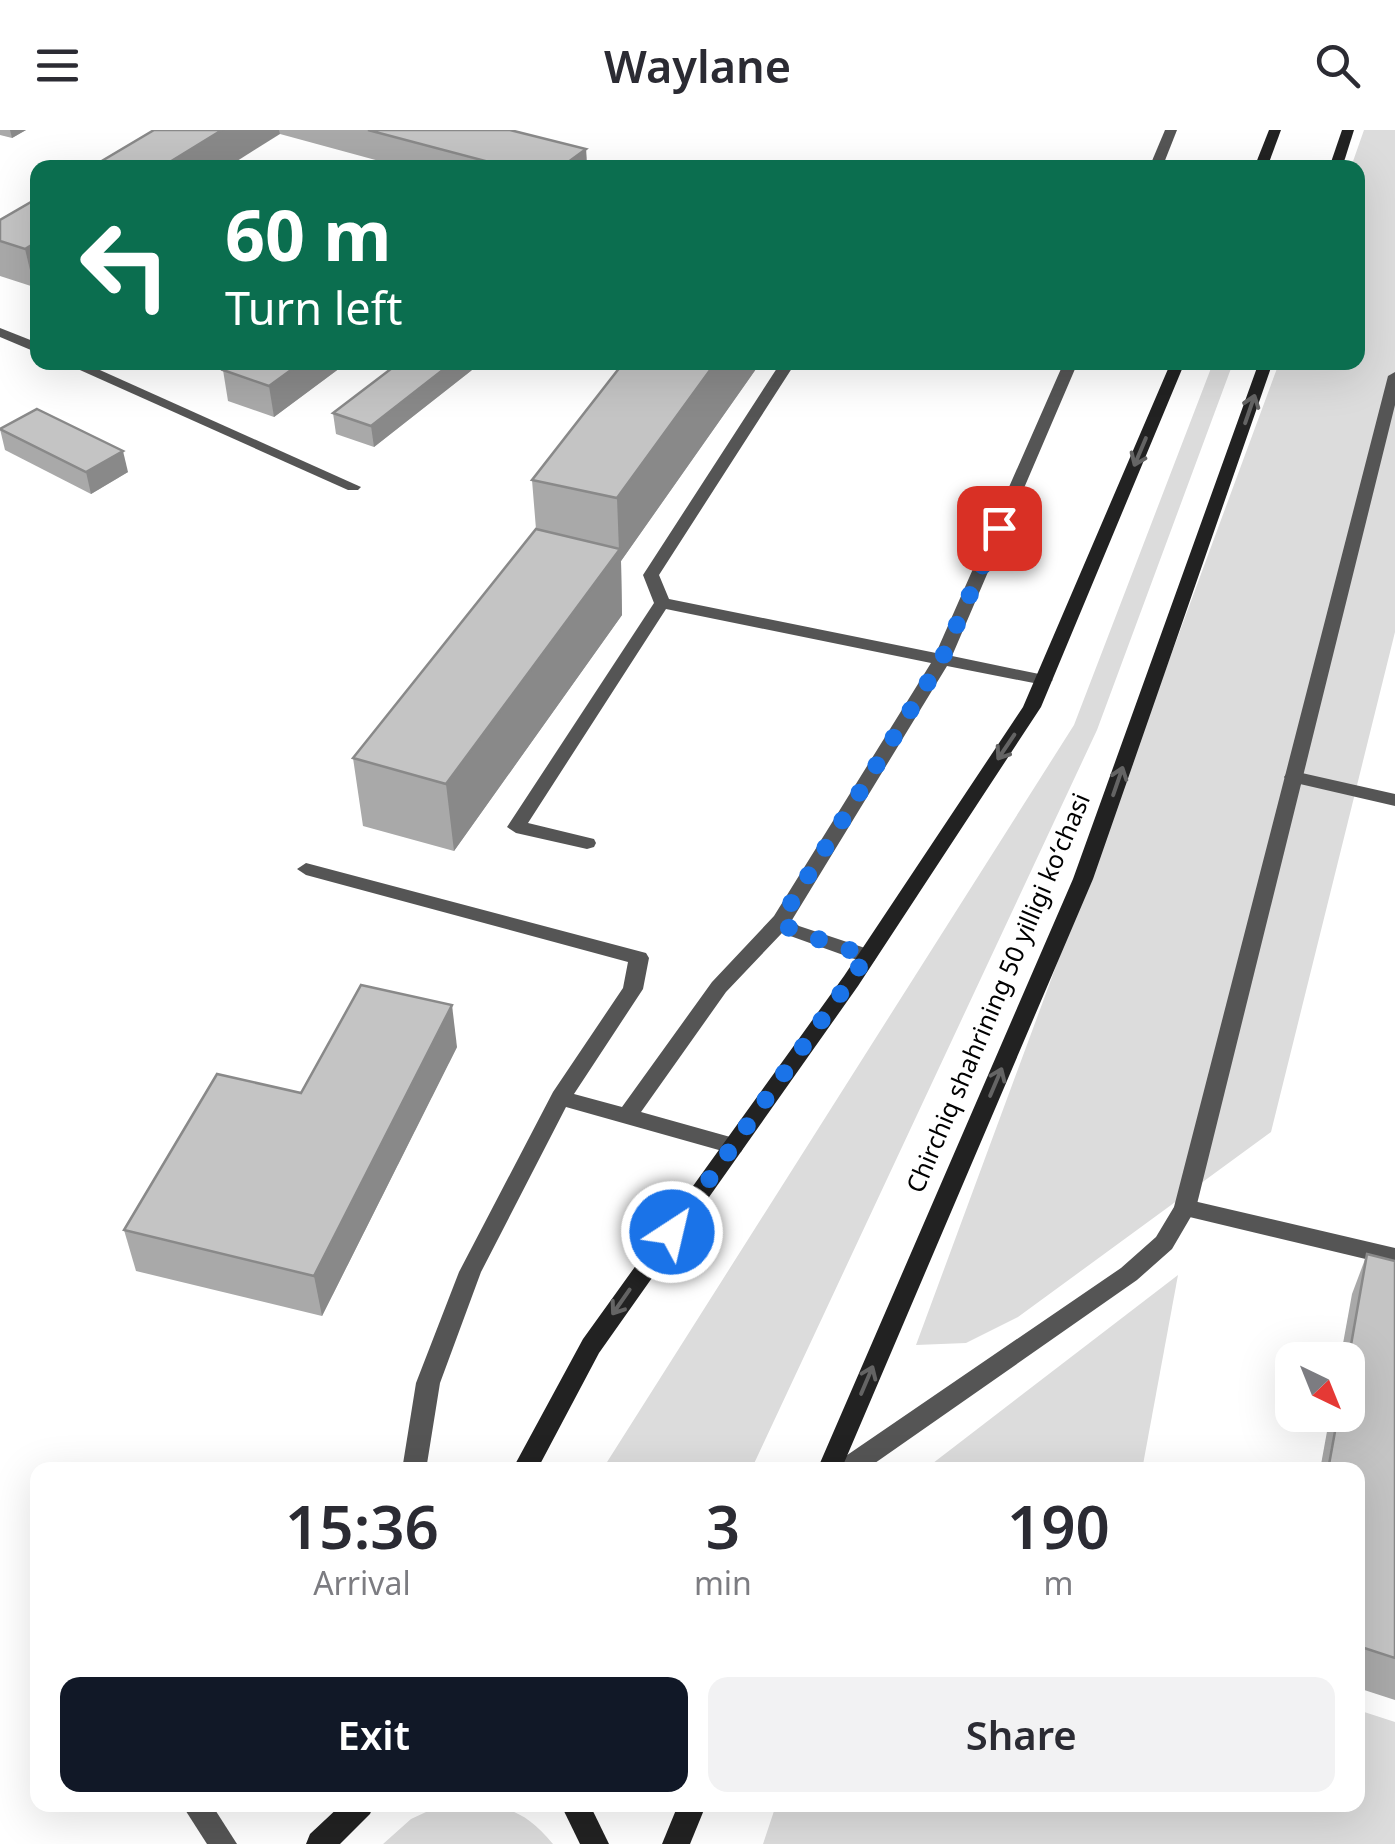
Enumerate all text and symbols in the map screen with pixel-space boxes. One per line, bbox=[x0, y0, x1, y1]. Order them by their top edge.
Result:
text: Waylane bbox=[604, 35, 791, 96]
icon: menu bbox=[30, 38, 85, 93]
icon: search bbox=[1310, 38, 1365, 93]
text: 60 m bbox=[225, 186, 392, 282]
icon: left bbox=[60, 200, 190, 330]
text: Turn left bbox=[225, 277, 402, 338]
one-way arrow bbox=[1242, 393, 1260, 425]
one-way arrow bbox=[1130, 436, 1148, 467]
pin bbox=[957, 486, 1042, 571]
icon: arrive bbox=[972, 501, 1027, 556]
one-way arrow bbox=[995, 733, 1016, 761]
one-way arrow bbox=[1110, 766, 1128, 797]
street label: Chirchiq shahrining 50 yilligi koʻchasi bbox=[897, 788, 1097, 1198]
one-way arrow bbox=[988, 1067, 1006, 1098]
position arrow bbox=[620, 1180, 724, 1284]
one-way arrow bbox=[611, 1288, 632, 1316]
north arrow bbox=[1275, 1342, 1365, 1432]
map controls bbox=[1275, 1342, 1365, 1432]
one-way arrow bbox=[859, 1366, 877, 1396]
text: 15:36 bbox=[285, 1485, 439, 1567]
text: 3 bbox=[706, 1485, 740, 1567]
text: 190 bbox=[1007, 1485, 1110, 1567]
text: Arrival bbox=[313, 1561, 411, 1604]
text: min bbox=[694, 1561, 752, 1604]
text: m bbox=[1043, 1561, 1073, 1604]
button: Exit bbox=[60, 1677, 688, 1792]
button: Share bbox=[708, 1677, 1335, 1792]

